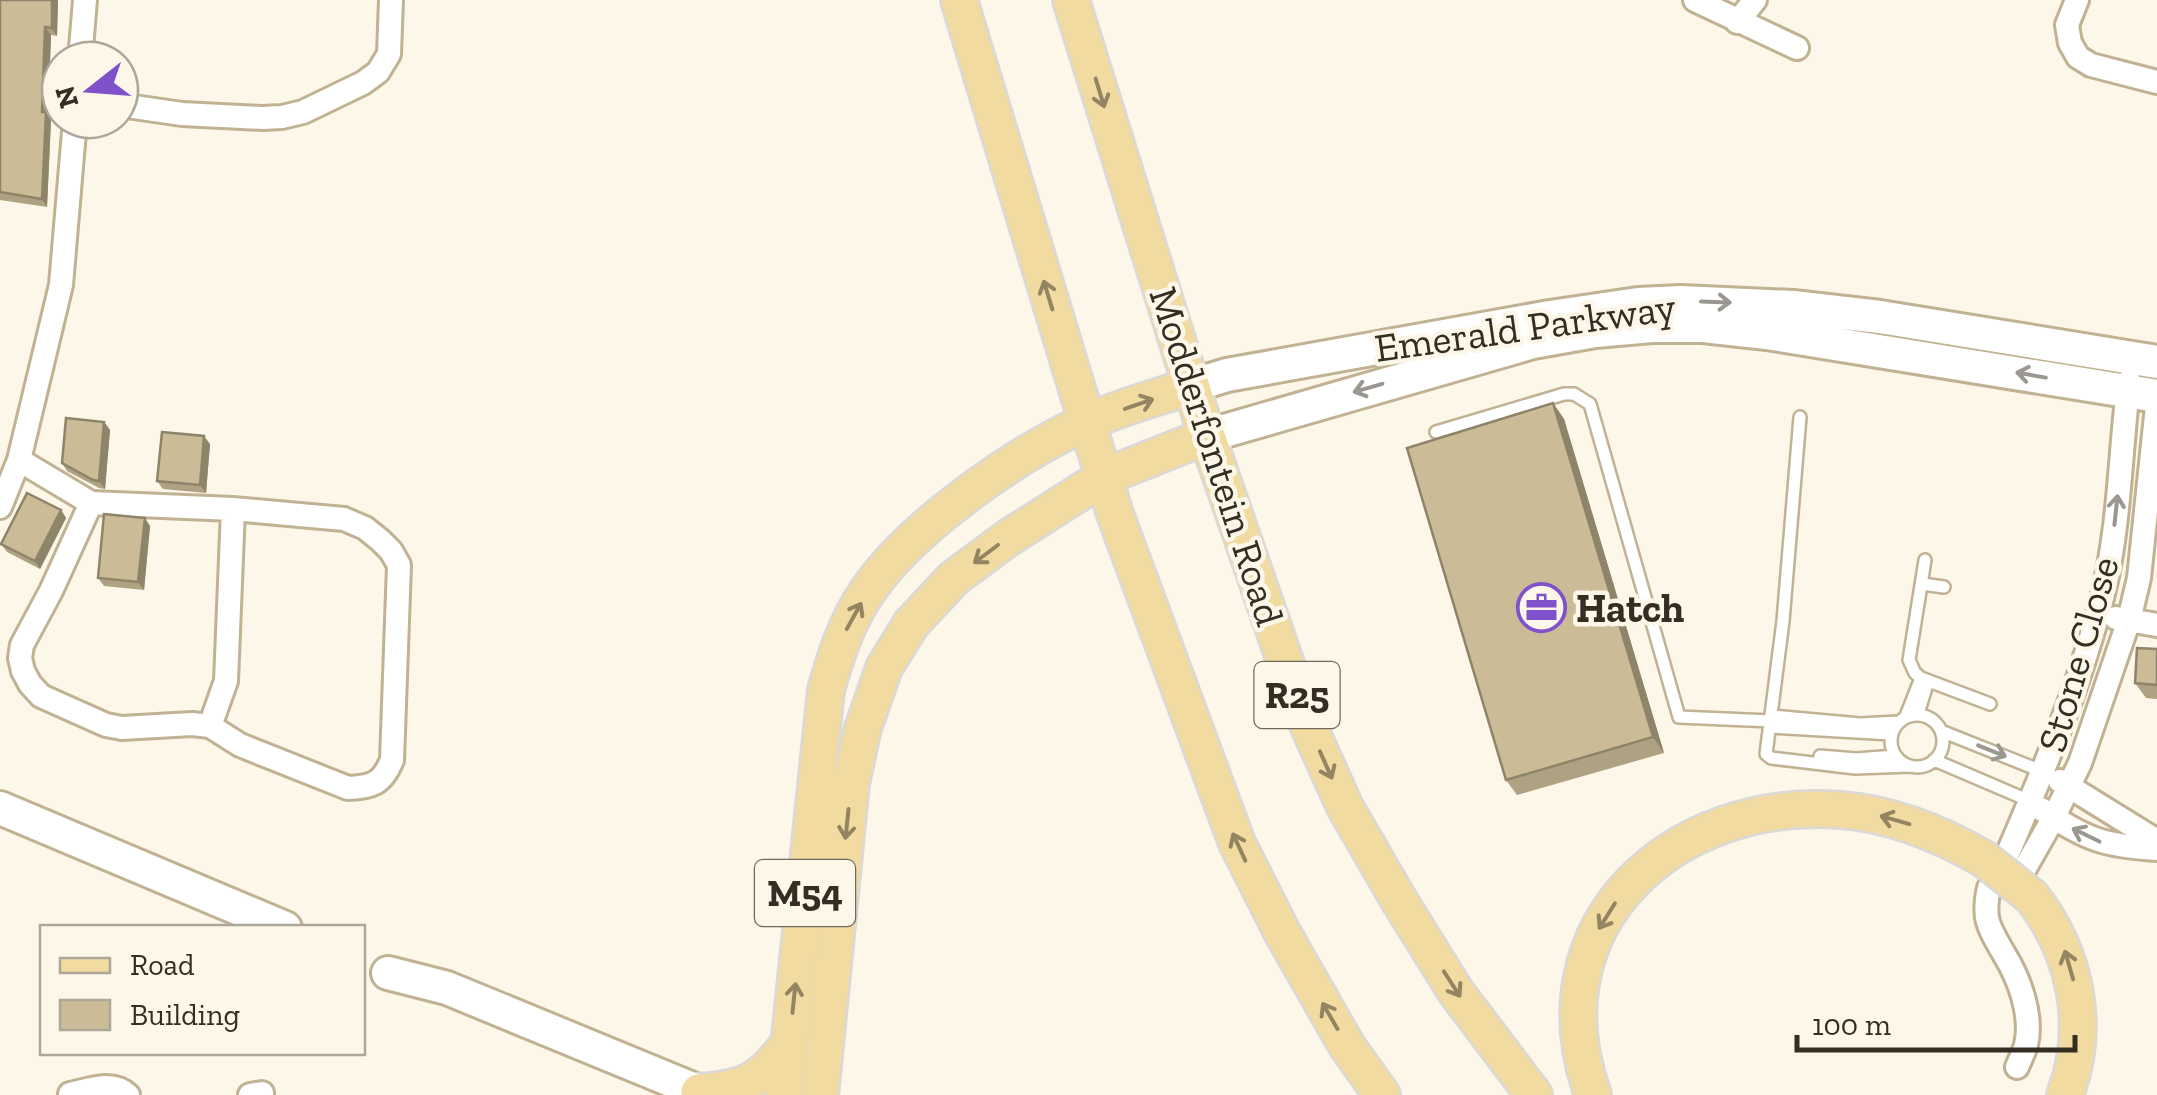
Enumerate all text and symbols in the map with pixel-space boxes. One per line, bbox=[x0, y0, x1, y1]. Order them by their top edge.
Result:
north arrow bbox=[40, 40, 140, 140]
one-way arrow bbox=[1092, 77, 1110, 108]
text: N bbox=[48, 82, 85, 112]
one-way arrow bbox=[1038, 280, 1056, 312]
street label: Modderfontein Road bbox=[1140, 281, 1294, 631]
street label: Emerald Parkway bbox=[1371, 282, 1679, 372]
one-way arrow bbox=[1700, 293, 1732, 312]
one-way arrow bbox=[2016, 365, 2048, 384]
one-way arrow bbox=[1352, 380, 1384, 398]
one-way arrow bbox=[1122, 394, 1153, 412]
one-way arrow bbox=[2107, 494, 2126, 526]
one-way arrow bbox=[973, 544, 1000, 565]
street label: Stone Close bbox=[2027, 551, 2129, 757]
office icon: Hatch bbox=[1515, 582, 1567, 634]
place label: Hatch bbox=[1576, 584, 1684, 632]
one-way arrow bbox=[844, 601, 864, 631]
road number: R25 bbox=[1254, 662, 1340, 728]
one-way arrow bbox=[1977, 744, 2007, 762]
one-way arrow bbox=[1318, 749, 1336, 780]
one-way arrow bbox=[837, 807, 856, 839]
one-way arrow bbox=[1880, 810, 1911, 828]
one-way arrow bbox=[2072, 825, 2102, 844]
one-way arrow bbox=[1229, 833, 1248, 863]
road number: M54 bbox=[755, 860, 855, 926]
one-way arrow bbox=[1597, 901, 1618, 929]
legend bbox=[40, 925, 365, 1055]
text: Road bbox=[130, 947, 195, 983]
one-way arrow bbox=[2058, 950, 2077, 982]
one-way arrow bbox=[1441, 970, 1462, 998]
one-way arrow bbox=[785, 982, 804, 1015]
scale bar bbox=[1797, 990, 2074, 1052]
text: Building bbox=[130, 997, 240, 1033]
one-way arrow bbox=[1320, 1002, 1340, 1031]
text: 100 m bbox=[1812, 1007, 1891, 1043]

